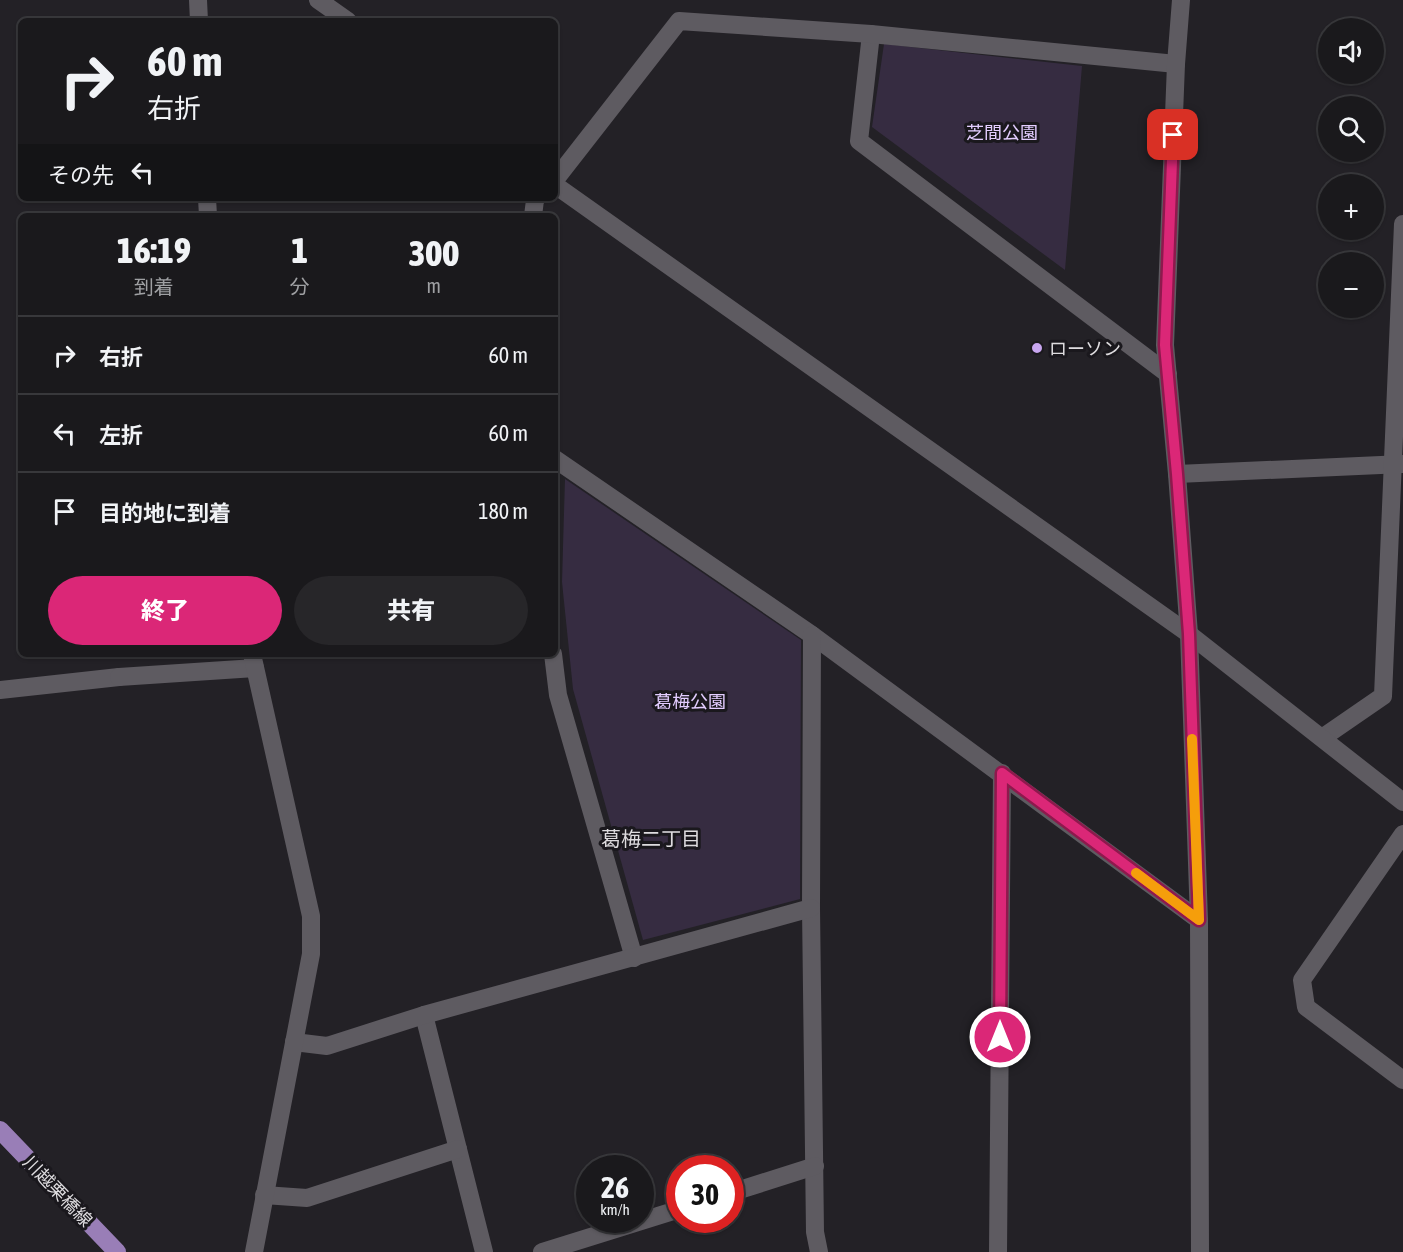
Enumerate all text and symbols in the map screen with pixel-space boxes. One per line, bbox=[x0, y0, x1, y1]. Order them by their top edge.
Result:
map controls bbox=[1318, 18, 1384, 318]
button: sound bbox=[1318, 18, 1384, 84]
text: 60 m bbox=[147, 37, 222, 85]
icon: right bbox=[48, 42, 126, 120]
text: 右折 bbox=[147, 93, 201, 124]
button: search bbox=[1318, 96, 1384, 162]
pin bbox=[1147, 109, 1198, 160]
icon: arrive bbox=[1156, 118, 1189, 151]
park label: 芝間公園 bbox=[966, 122, 1038, 143]
icon: left bbox=[126, 156, 159, 189]
text: その先 bbox=[48, 162, 114, 188]
button: + bbox=[1318, 174, 1384, 240]
text: 16:19 bbox=[117, 229, 191, 271]
text: 1 bbox=[291, 229, 308, 271]
text: 300 bbox=[408, 232, 459, 274]
button: − bbox=[1318, 252, 1384, 318]
text: m bbox=[427, 274, 441, 297]
text: 到着 bbox=[134, 275, 174, 298]
text: 分 bbox=[290, 275, 310, 298]
place label: ローソン bbox=[1049, 338, 1121, 359]
icon: right bbox=[48, 339, 81, 372]
marker: ローソン bbox=[1030, 341, 1044, 355]
text: 60 m bbox=[488, 342, 528, 368]
text: 右折 bbox=[99, 344, 143, 370]
icon: left bbox=[48, 417, 81, 450]
text: 60 m bbox=[488, 420, 528, 446]
text: 左折 bbox=[99, 422, 143, 448]
icon: arrive bbox=[48, 495, 81, 528]
text: 180 m bbox=[478, 498, 528, 524]
text: 目的地に到着 bbox=[99, 500, 231, 526]
button: 終了 bbox=[48, 576, 282, 645]
button: 共有 bbox=[294, 576, 528, 645]
park label: 葛梅公園 bbox=[654, 691, 726, 712]
district label: 葛梅二丁目 bbox=[601, 827, 701, 850]
position arrow bbox=[968, 1005, 1032, 1069]
street label: 川越栗橋線 bbox=[19, 1151, 97, 1231]
speed limit sign: 30 bbox=[666, 1155, 744, 1233]
text: 26 bbox=[601, 1170, 629, 1204]
text: km/h bbox=[600, 1201, 630, 1218]

